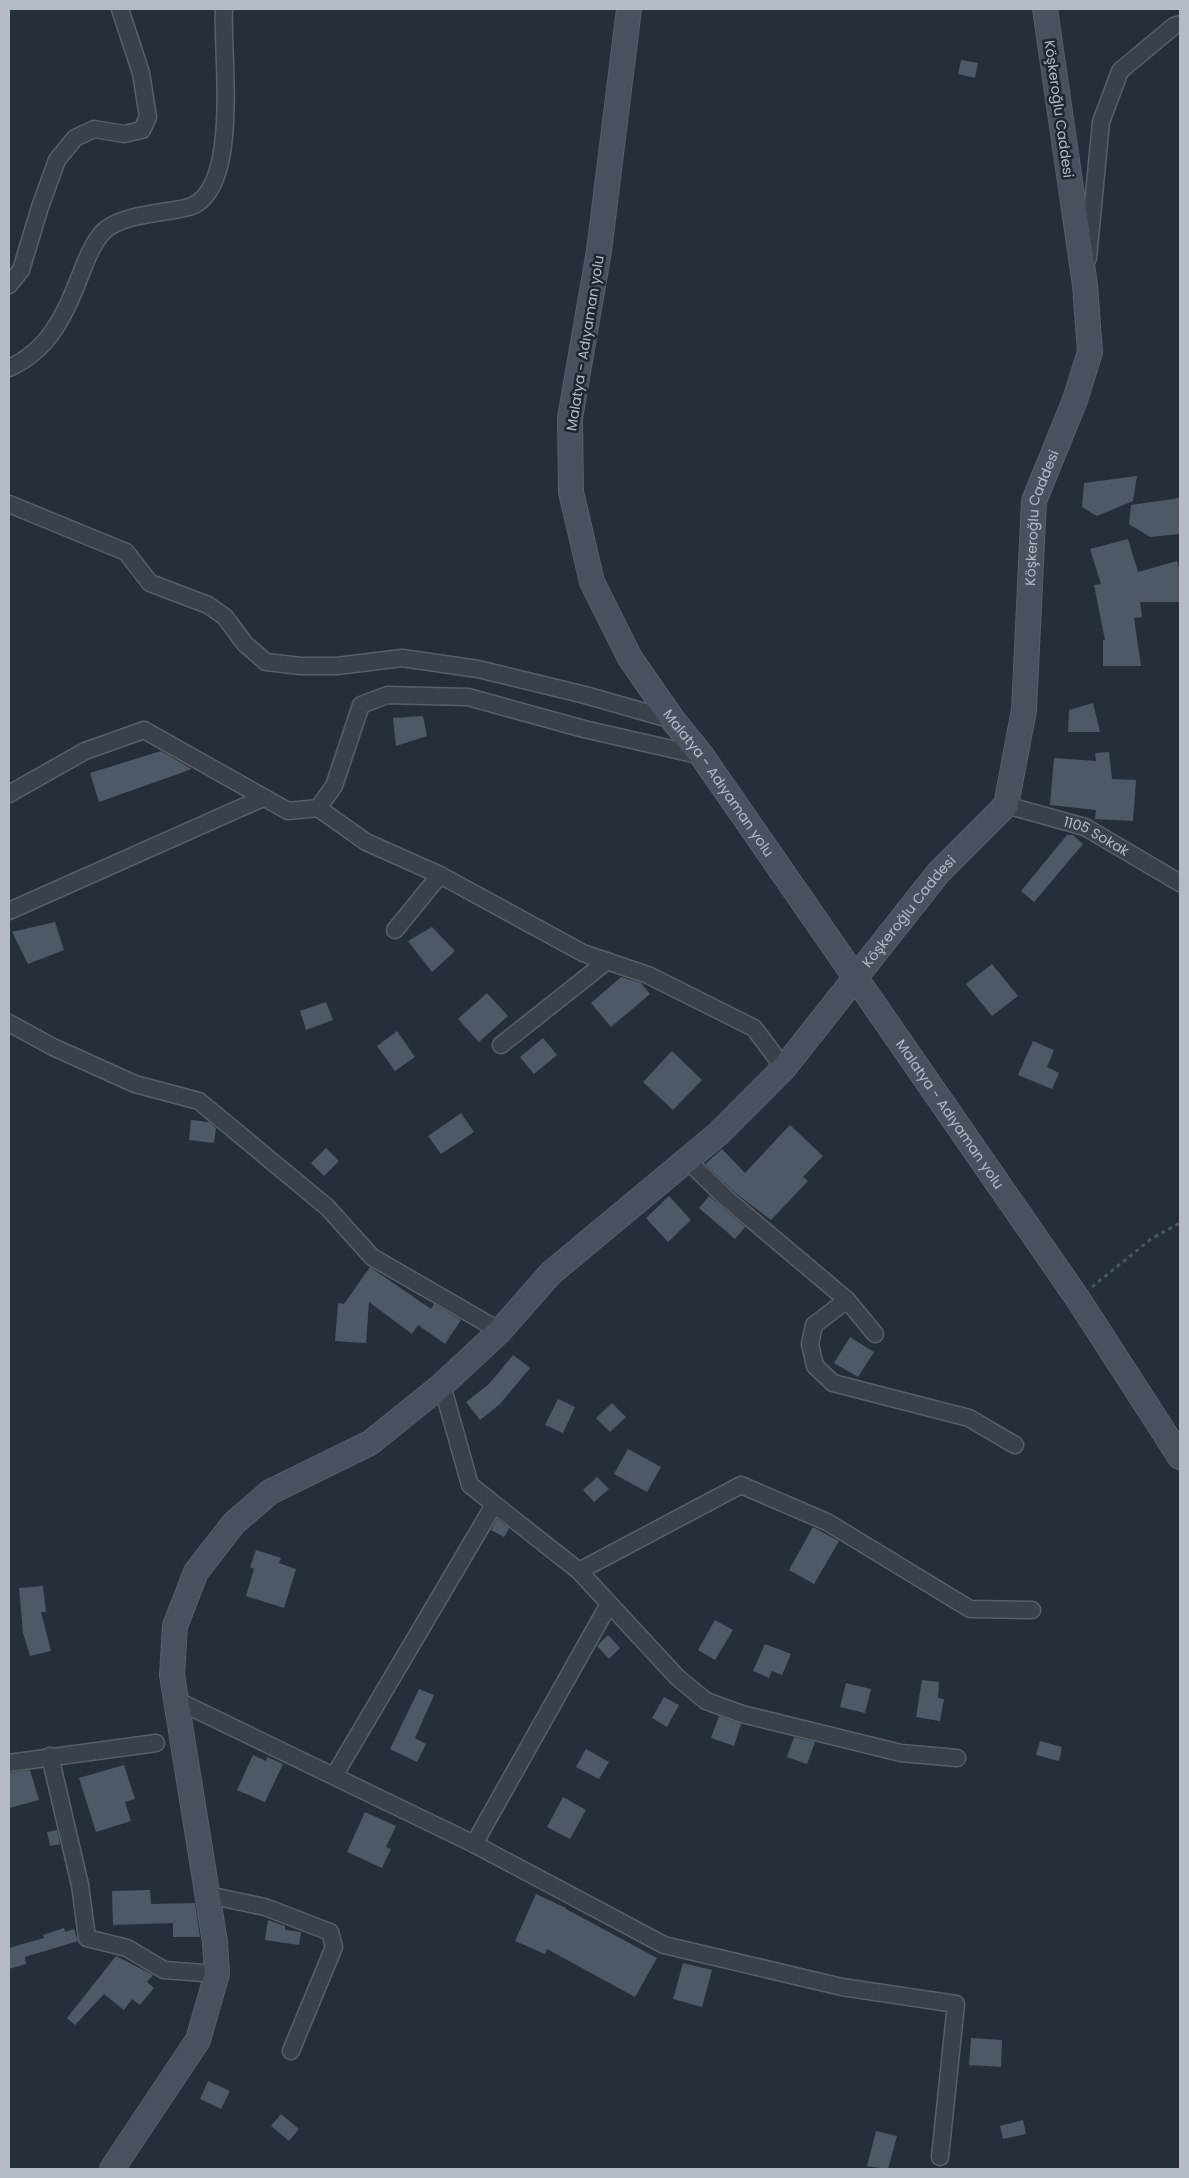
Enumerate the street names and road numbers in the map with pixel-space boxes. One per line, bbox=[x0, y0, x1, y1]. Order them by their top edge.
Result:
street label: Köşkeroğlu Caddesi bbox=[1039, 39, 1079, 179]
street label: Malatya - Adıyaman yolu bbox=[561, 254, 609, 432]
street label: Köşkeroğlu Caddesi bbox=[1020, 447, 1064, 586]
street label: Malatya - Adıyaman yolu bbox=[658, 705, 779, 861]
street label: 1105 Sokak bbox=[1061, 812, 1134, 861]
street label: Köşkeroğlu Caddesi bbox=[857, 851, 960, 972]
street label: Malatya - Adıyaman yolu bbox=[891, 1035, 1009, 1193]

